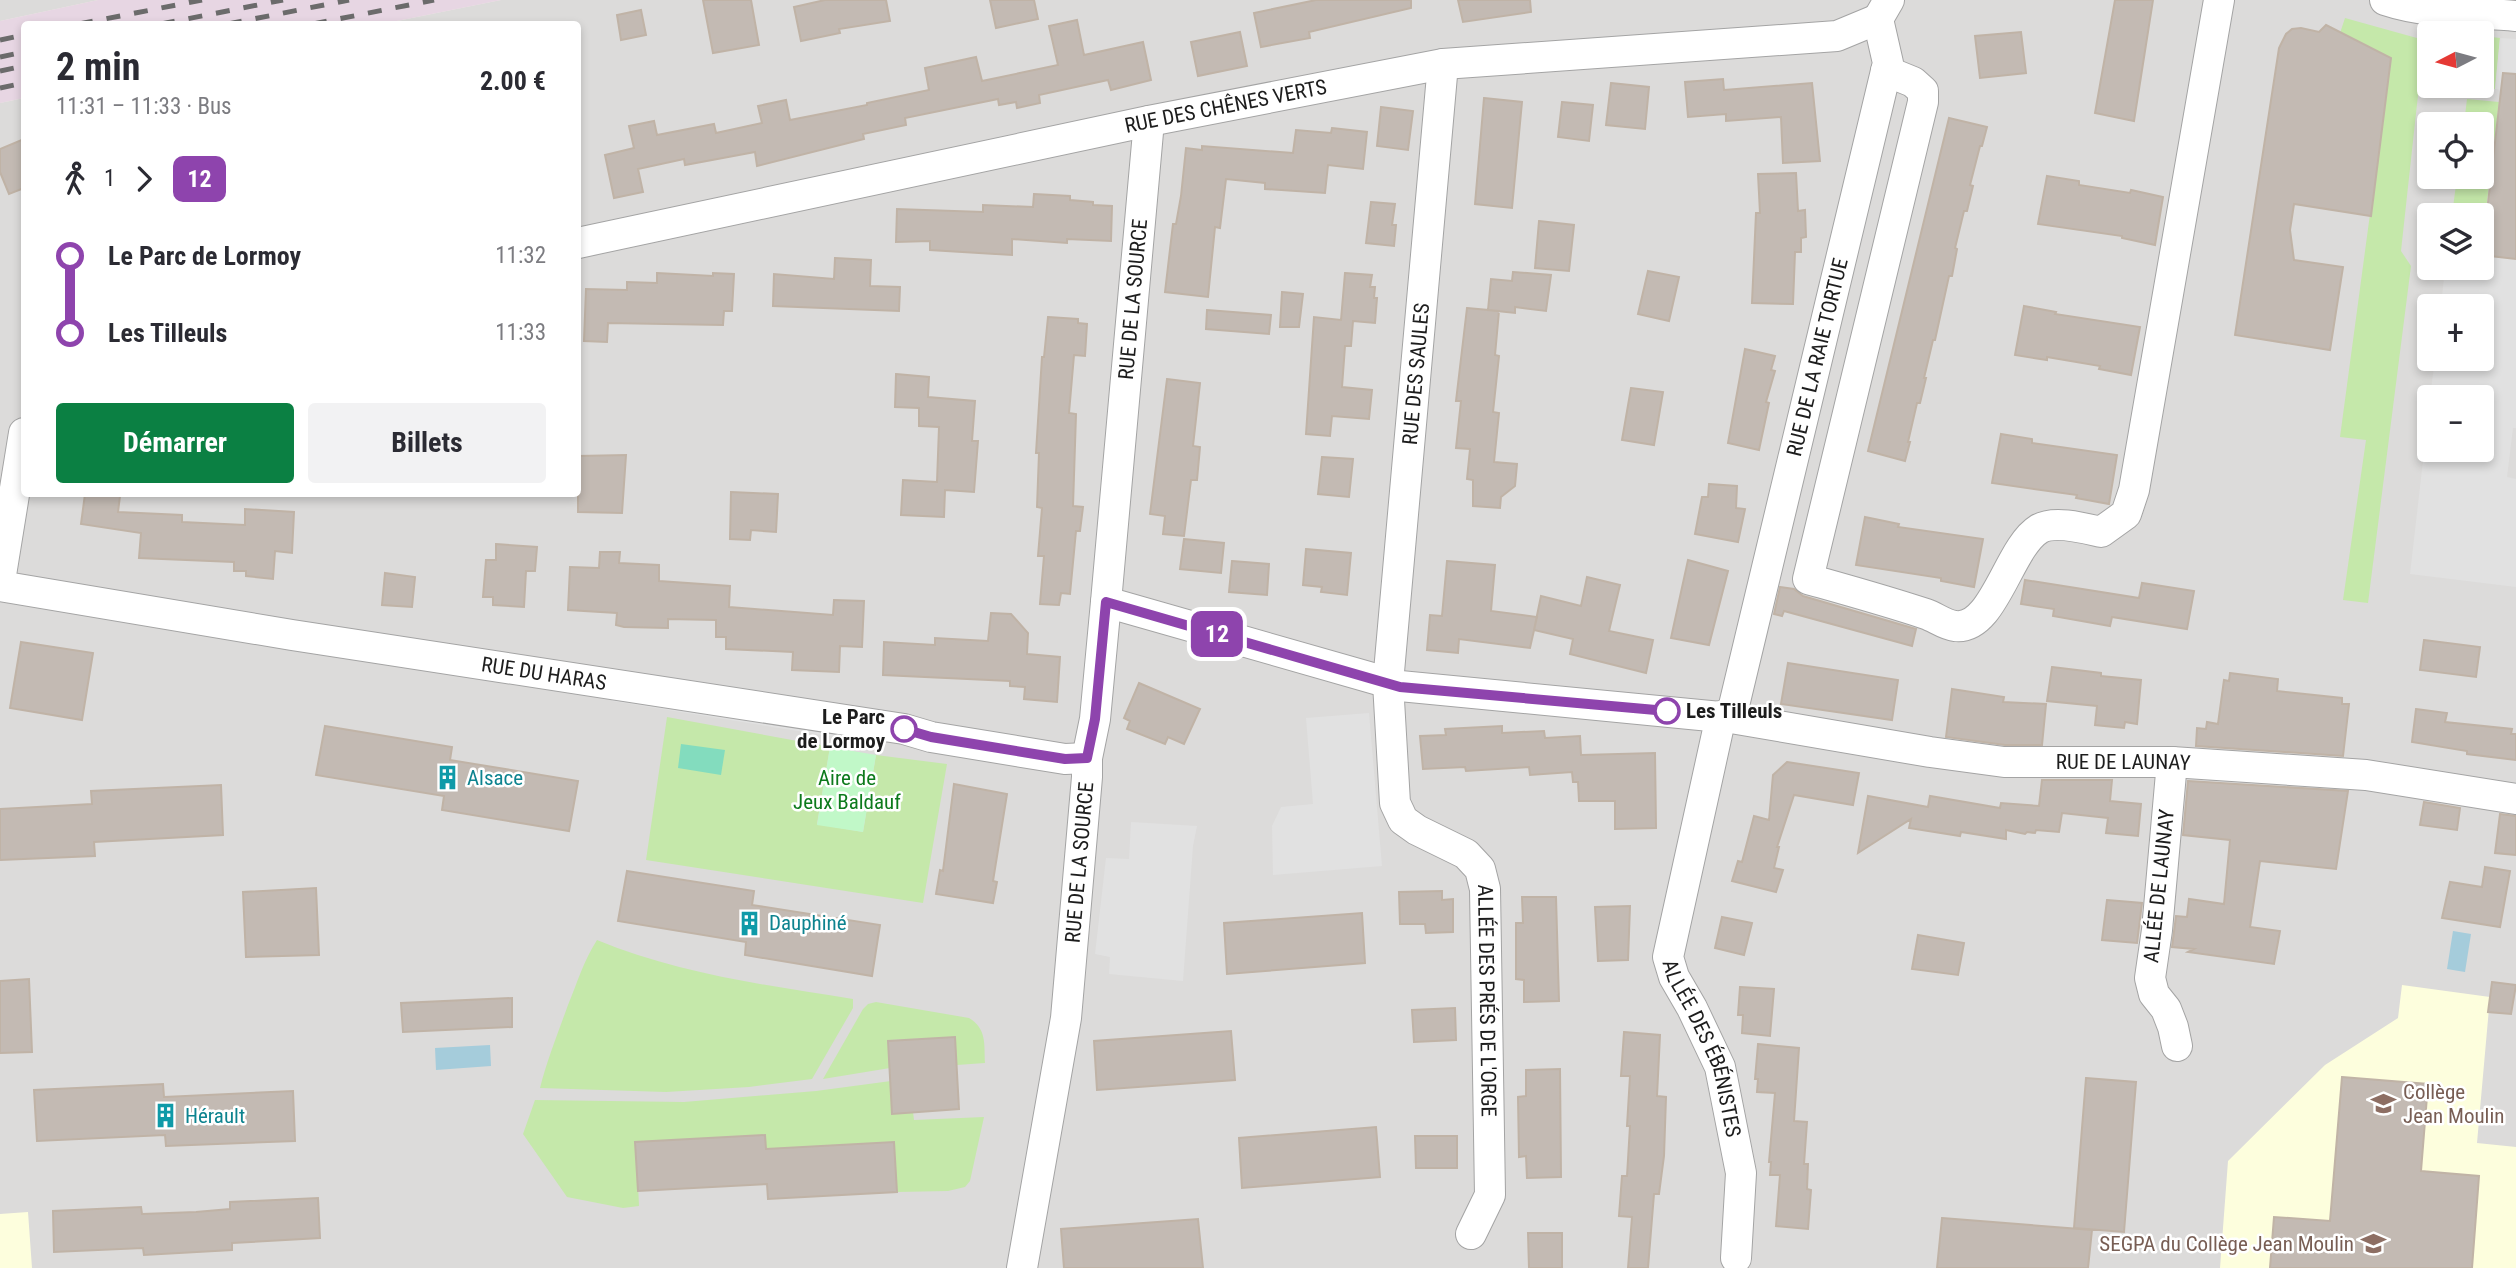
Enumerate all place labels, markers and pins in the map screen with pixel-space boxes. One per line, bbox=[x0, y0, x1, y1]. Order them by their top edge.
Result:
marker: Les Tilleuls bbox=[1654, 698, 1680, 724]
place label: Les Tilleuls bbox=[1686, 699, 1782, 723]
place label: Le Parc de Lormoy bbox=[797, 705, 886, 753]
marker: Le Parc de Lormoy bbox=[891, 716, 917, 742]
building icon: Alsace bbox=[433, 764, 461, 792]
place label: Alsace bbox=[467, 766, 523, 790]
building icon: Dauphiné bbox=[735, 909, 763, 937]
place label: Dauphiné bbox=[769, 911, 847, 935]
place label: Collège Jean Moulin bbox=[2403, 1080, 2504, 1128]
school or university icon: Collège Jean Moulin bbox=[2369, 1090, 2397, 1118]
building icon: Hérault bbox=[151, 1102, 179, 1130]
place label: Hérault bbox=[185, 1104, 245, 1128]
school or university icon: SEGPA du Collège Jean Moulin bbox=[2360, 1230, 2388, 1258]
place label: SEGPA du Collège Jean Moulin bbox=[2099, 1232, 2354, 1256]

